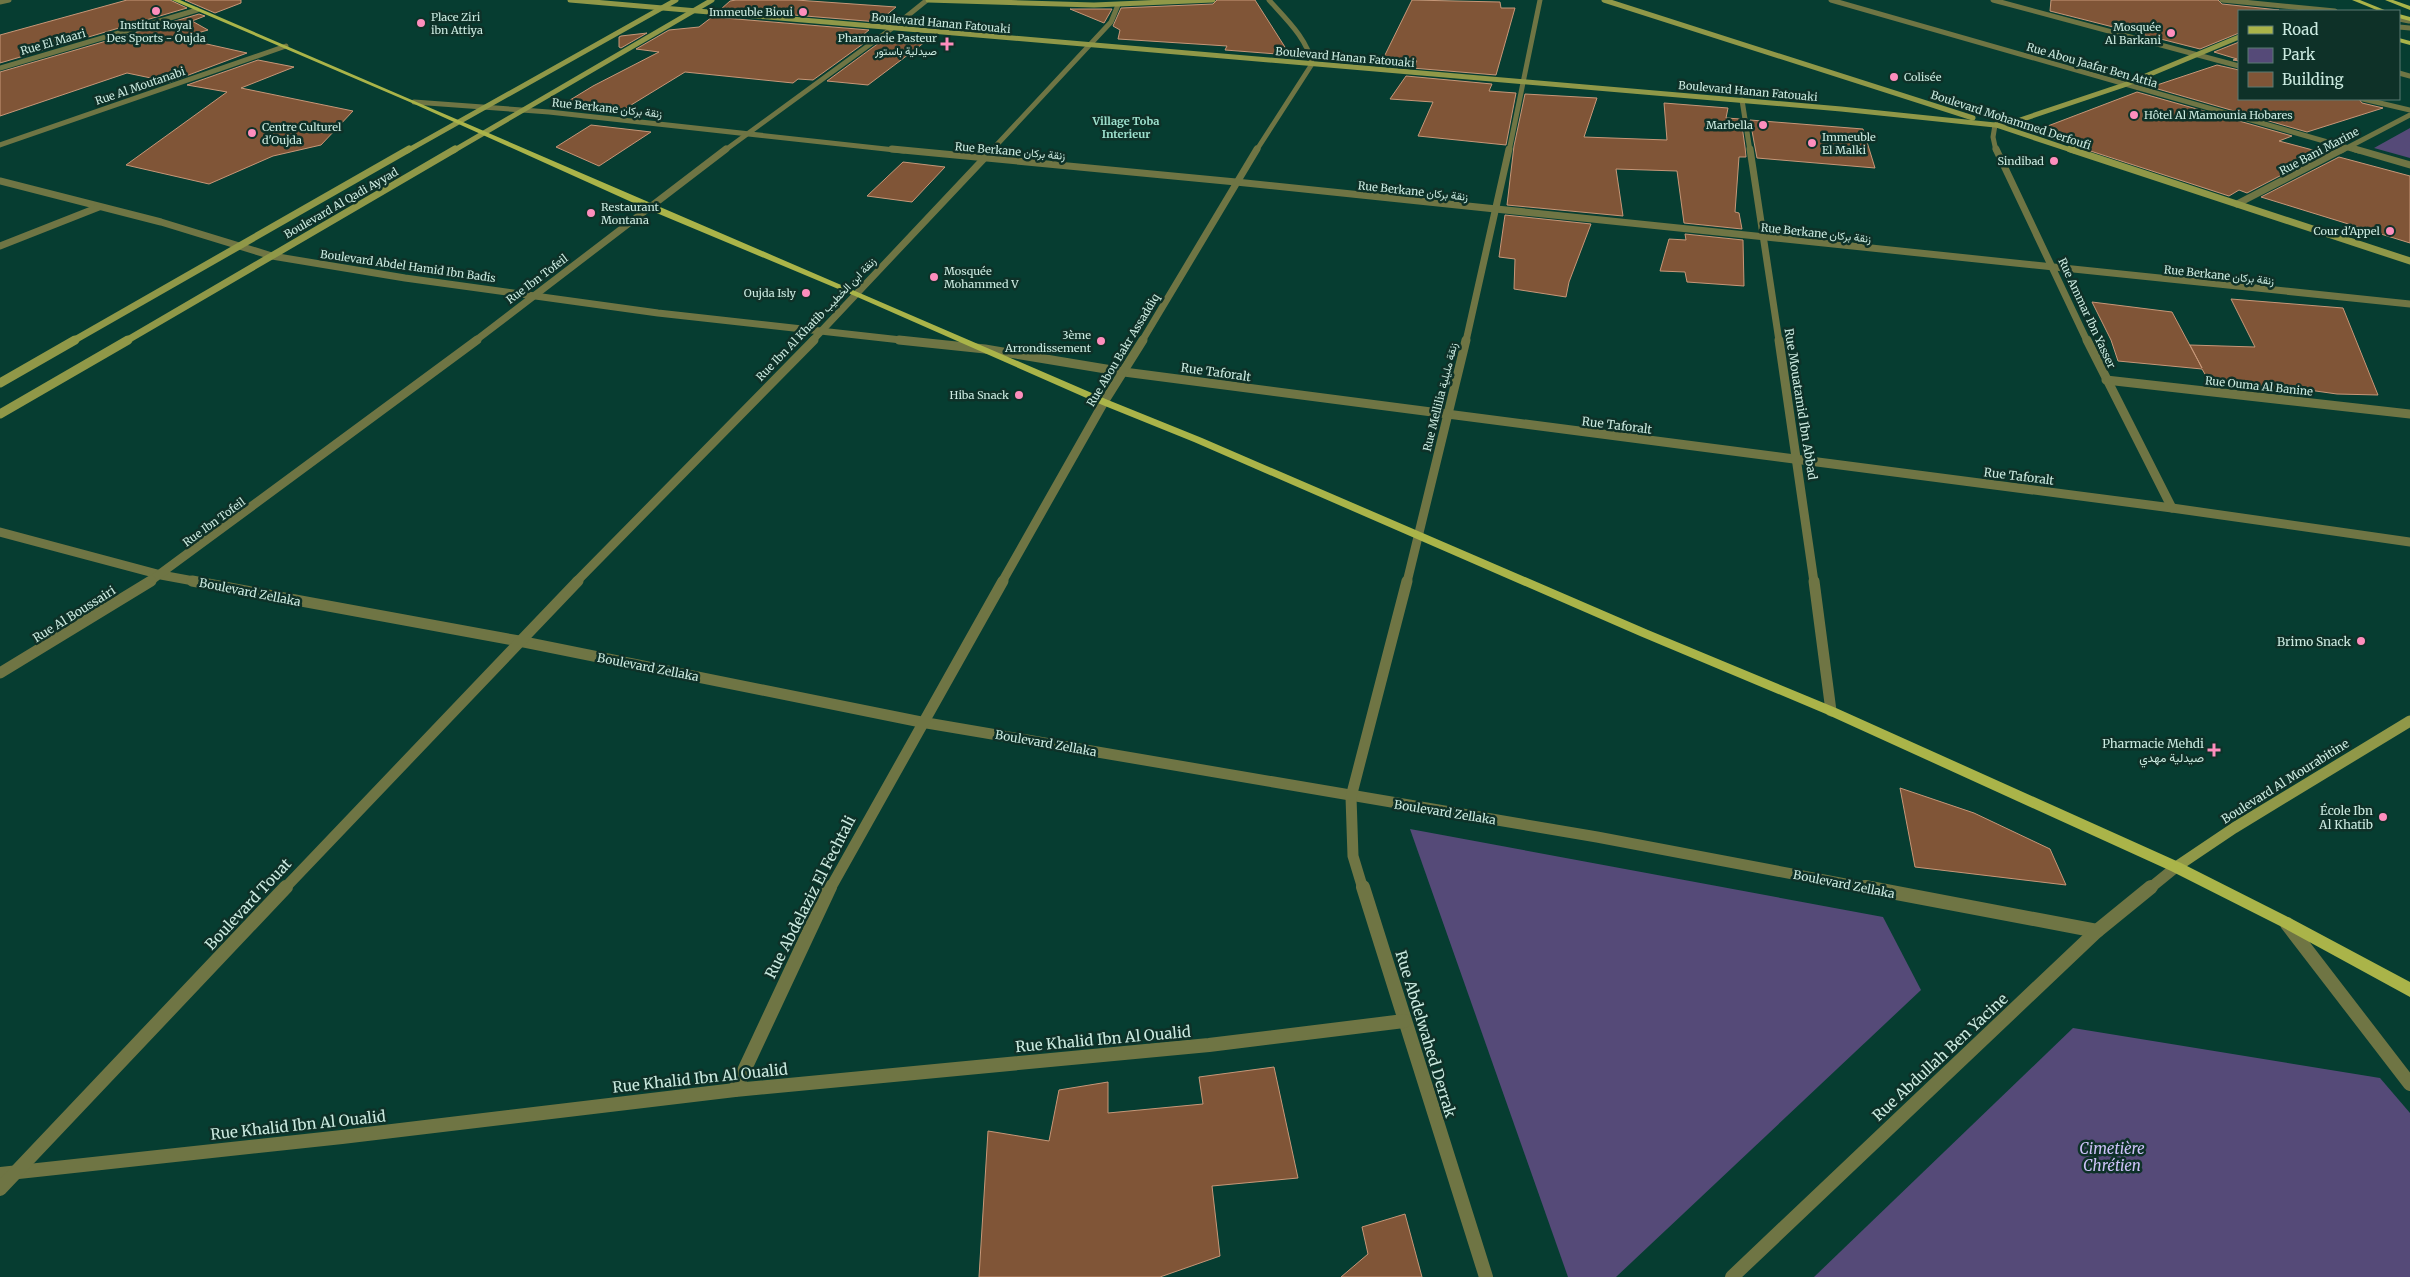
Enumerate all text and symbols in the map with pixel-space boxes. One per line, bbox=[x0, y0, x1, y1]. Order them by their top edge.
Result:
marker: Institut Royal Des Sports - Oujda bbox=[150, 5, 162, 17]
place label: Immeuble Bioui bbox=[709, 5, 793, 19]
marker: Immeuble Bioui bbox=[797, 6, 809, 18]
place label: Place Ziri ibn Attiya bbox=[431, 10, 483, 37]
street label: Boulevard Hanan Fatouaki bbox=[871, 10, 1012, 36]
legend bbox=[2238, 10, 2400, 100]
marker: Place Ziri ibn Attiya bbox=[415, 17, 427, 29]
place label: Institut Royal Des Sports - Oujda bbox=[106, 18, 206, 45]
place label: Mosquée Al Barkani bbox=[2104, 20, 2161, 47]
text: Road bbox=[2282, 20, 2318, 39]
street label: Rue El Maari bbox=[19, 26, 88, 58]
marker: Mosquée Al Barkani bbox=[2165, 27, 2177, 39]
place label: Pharmacie Pasteur صيدلية باستور bbox=[838, 31, 937, 58]
marker: Pharmacie Pasteur صيدلية باستور bbox=[941, 38, 953, 50]
street label: Rue Abou Jaafar Ben Attia bbox=[2025, 40, 2159, 90]
street label: Boulevard Hanan Fatouaki bbox=[1275, 44, 1416, 70]
text: Park bbox=[2282, 45, 2316, 64]
street label: Rue Al Moutanabi bbox=[93, 64, 187, 108]
place label: Colisée bbox=[1904, 70, 1942, 84]
text: Building bbox=[2282, 70, 2344, 89]
marker: Colisée bbox=[1888, 71, 1900, 83]
street label: Boulevard Hanan Fatouaki bbox=[1678, 78, 1819, 104]
street label: Boulevard Mohammed Derfoufi bbox=[1929, 87, 2093, 153]
street label: Rue Berkane زنقة بركان bbox=[551, 95, 663, 121]
place label: Hôtel Al Mamounia Hobares bbox=[2144, 108, 2293, 122]
marker: Hôtel Al Mamounia Hobares bbox=[2128, 109, 2140, 121]
district label: Village Toba Interieur bbox=[1092, 114, 1159, 141]
place label: Marbella bbox=[1706, 118, 1753, 132]
marker: Marbella bbox=[1757, 119, 1769, 131]
place label: Centre Culturel d'Oujda bbox=[262, 120, 342, 147]
street label: Rue Bani Marine bbox=[2277, 124, 2361, 178]
marker: Centre Culturel d'Oujda bbox=[246, 127, 258, 139]
place label: Immeuble El Malki bbox=[1822, 130, 1876, 157]
marker: Immeuble El Malki bbox=[1806, 137, 1818, 149]
street label: Rue Berkane زنقة بركان bbox=[954, 139, 1066, 163]
place label: Sindibad bbox=[1997, 154, 2044, 168]
marker: Sindibad bbox=[2048, 155, 2060, 167]
street label: Boulevard Al Qadi Ayyad bbox=[281, 164, 401, 241]
street label: Rue Berkane زنقة بركان bbox=[1357, 178, 1469, 204]
place label: Restaurant Montana bbox=[601, 200, 660, 227]
marker: Restaurant Montana bbox=[585, 207, 597, 219]
street label: Rue Berkane زنقة بركان bbox=[1760, 220, 1872, 246]
place label: Cour d'Appel bbox=[2313, 224, 2381, 238]
marker: Cour d'Appel bbox=[2384, 225, 2396, 237]
street label: Boulevard Abdel Hamid Ibn Badis bbox=[319, 247, 497, 285]
street label: Rue Ibn Tofeil bbox=[503, 251, 571, 307]
street label: Rue Ibn Al Khatib زنقة ابن الخطيب bbox=[753, 254, 879, 384]
street label: Rue Ammar Ibn Yasser bbox=[2055, 256, 2119, 370]
street label: Rue Berkane زنقة بركان bbox=[2163, 262, 2275, 288]
place label: Mosquée Mohammed V bbox=[944, 264, 1019, 291]
marker: Mosquée Mohammed V bbox=[928, 271, 940, 283]
place label: Oujda Isly bbox=[744, 286, 797, 300]
marker: Oujda Isly bbox=[800, 287, 812, 299]
street label: Rue Abou Bakr Assaddiq bbox=[1084, 291, 1163, 409]
street label: Rue Mouatamid Ibn Abbad bbox=[1782, 327, 1820, 481]
place label: 3ème Arrondissement bbox=[1004, 328, 1092, 355]
marker: 3ème Arrondissement bbox=[1095, 335, 1107, 347]
street label: Rue Mellilia زنقة مليلية bbox=[1420, 341, 1460, 453]
street label: Rue Taforalt bbox=[1180, 360, 1252, 384]
street label: Rue Ouma Al Banine bbox=[2204, 373, 2314, 399]
place label: Hiba Snack bbox=[950, 388, 1009, 402]
marker: Hiba Snack bbox=[1013, 389, 1025, 401]
street label: Rue Taforalt bbox=[1581, 413, 1653, 437]
street label: Rue Taforalt bbox=[1983, 464, 2055, 488]
street label: Rue Ibn Tofeil bbox=[180, 494, 248, 549]
street label: Boulevard Zellaka bbox=[198, 575, 303, 609]
street label: Rue Al Boussairi bbox=[30, 583, 118, 645]
place label: Brimo Snack bbox=[2277, 634, 2351, 649]
marker: Brimo Snack bbox=[2355, 635, 2367, 647]
street label: Boulevard Zellaka bbox=[596, 650, 701, 684]
street label: Boulevard Zellaka bbox=[994, 727, 1099, 759]
street label: Boulevard Al Mourabitine bbox=[2218, 735, 2352, 827]
place label: Pharmacie Mehdi صيدلية مهدي bbox=[2102, 736, 2204, 768]
marker: Pharmacie Mehdi صيدلية مهدي bbox=[2208, 744, 2220, 756]
street label: Boulevard Zellaka bbox=[1393, 797, 1498, 828]
place label: École Ibn Al Khatib bbox=[2318, 803, 2373, 832]
marker: École Ibn Al Khatib bbox=[2377, 811, 2389, 823]
street label: Rue Abdelaziz El Fechtali bbox=[761, 812, 859, 982]
street label: Boulevard Touat bbox=[201, 854, 295, 954]
street label: Boulevard Zellaka bbox=[1792, 867, 1897, 901]
street label: Rue Abdelwahed Derrak bbox=[1392, 948, 1461, 1120]
street label: Rue Abdullah Ben Yacine bbox=[1868, 989, 2012, 1125]
street label: Rue Khalid Ibn Al Oualid bbox=[1014, 1022, 1192, 1056]
street label: Rue Khalid Ibn Al Oualid bbox=[611, 1059, 789, 1097]
street label: Rue Khalid Ibn Al Oualid bbox=[209, 1106, 387, 1144]
park label: Cimetière Chrétien bbox=[2079, 1139, 2145, 1175]

